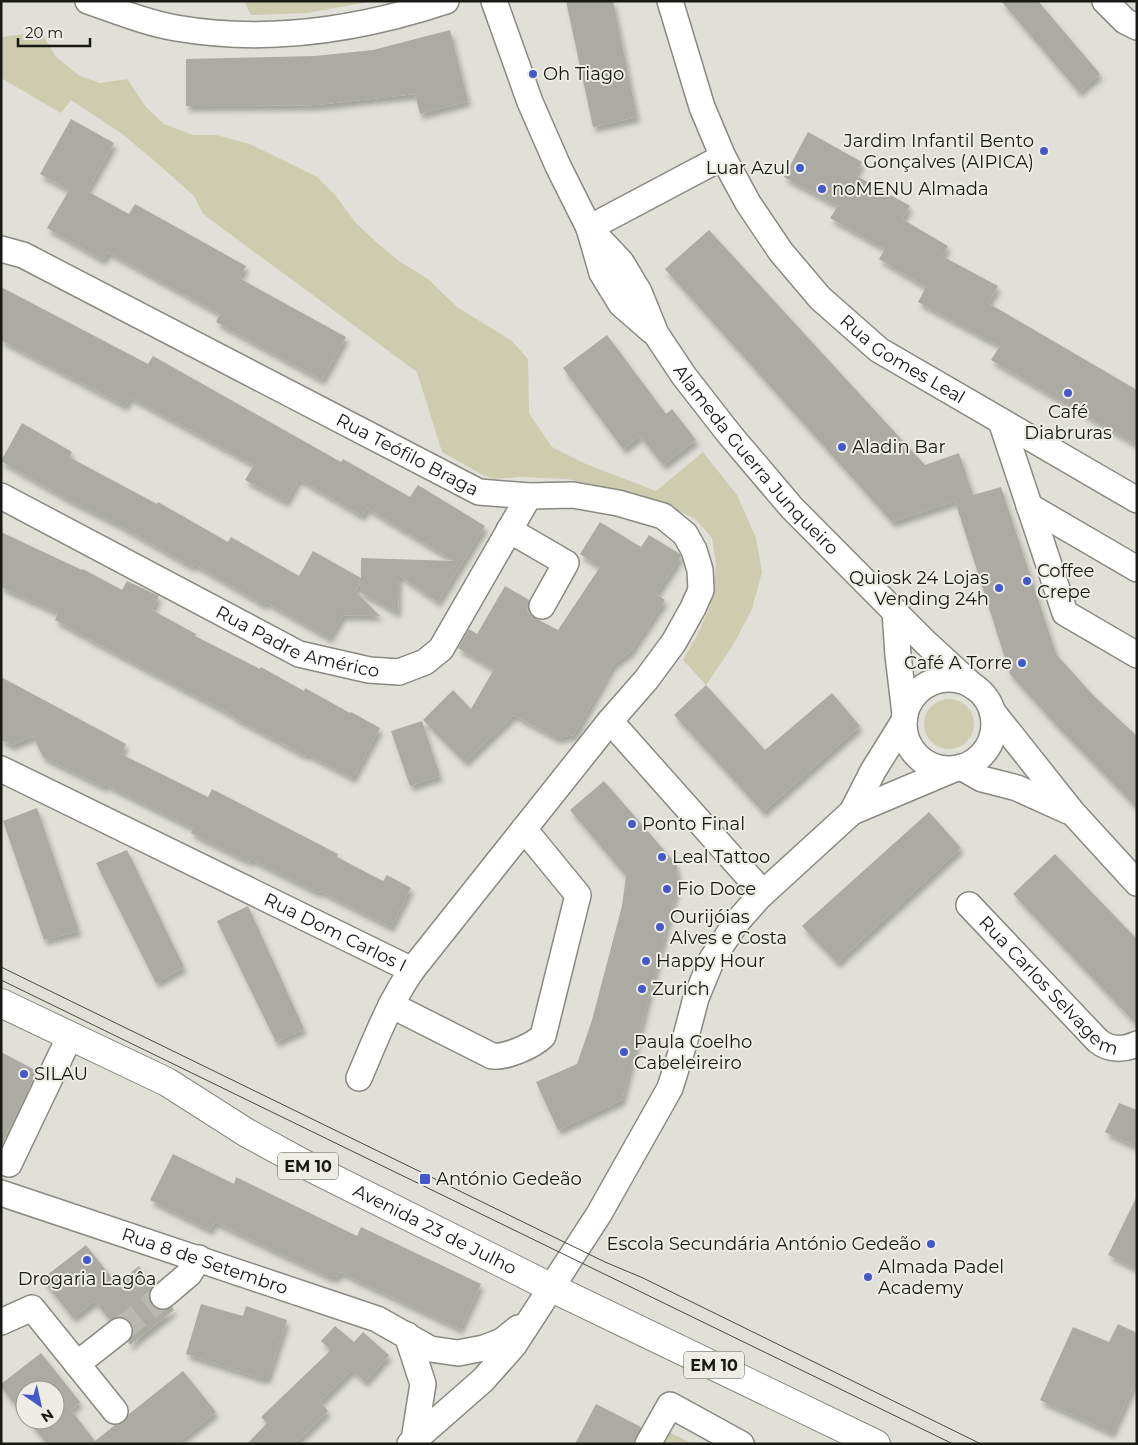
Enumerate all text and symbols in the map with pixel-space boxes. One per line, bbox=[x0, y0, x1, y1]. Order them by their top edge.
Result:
scale bar bbox=[18, 15, 90, 47]
text: 20 m bbox=[25, 23, 63, 42]
place label: Oh Tiago bbox=[543, 63, 624, 85]
marker: Oh Tiago bbox=[527, 68, 539, 80]
place label: Jardim Infantil Bento Gonçalves (AIPICA) bbox=[843, 130, 1034, 173]
marker: Jardim Infantil Bento Gonçalves (AIPICA) bbox=[1038, 145, 1050, 157]
place label: Luar Azul bbox=[706, 157, 790, 179]
marker: Luar Azul bbox=[794, 162, 806, 174]
place label: noMENU Almada bbox=[832, 178, 989, 200]
marker: noMENU Almada bbox=[816, 183, 828, 195]
street label: Rua Gomes Leal bbox=[836, 310, 969, 409]
street label: Alameda Guerra Junqueiro bbox=[669, 361, 843, 560]
marker: Café Diabruras bbox=[1062, 387, 1074, 399]
place label: Café Diabruras bbox=[1024, 401, 1112, 444]
street label: Rua Teófilo Braga bbox=[332, 409, 482, 501]
place label: Aladin Bar bbox=[852, 436, 946, 458]
marker: Aladin Bar bbox=[836, 441, 848, 453]
place label: Coffee Crepe bbox=[1037, 560, 1095, 603]
place label: Quiosk 24 Lojas Vending 24h bbox=[849, 567, 989, 610]
marker: Coffee Crepe bbox=[1021, 575, 1033, 587]
marker: Quiosk 24 Lojas Vending 24h bbox=[993, 582, 1005, 594]
street label: Rua Padre Américo bbox=[212, 601, 380, 682]
place label: Café A Torre bbox=[904, 652, 1012, 674]
marker: Café A Torre bbox=[1016, 657, 1028, 669]
place label: Ponto Final bbox=[642, 813, 745, 835]
marker: Ponto Final bbox=[626, 818, 638, 830]
place label: Leal Tattoo bbox=[672, 846, 770, 868]
marker: Leal Tattoo bbox=[656, 851, 668, 863]
place label: Fio Doce bbox=[677, 878, 756, 900]
marker: Fio Doce bbox=[661, 883, 673, 895]
street label: Rua Dom Carlos I bbox=[260, 888, 410, 977]
place label: Ourijóias Alves e Costa bbox=[670, 906, 787, 949]
street label: Rua Carlos Selvagem bbox=[974, 911, 1121, 1060]
marker: Ourijóias Alves e Costa bbox=[654, 921, 666, 933]
place label: Happy Hour bbox=[656, 950, 765, 972]
marker: Happy Hour bbox=[640, 955, 652, 967]
place label: Zurich bbox=[652, 978, 710, 1000]
marker: Zurich bbox=[636, 983, 648, 995]
place label: Paula Coelho Cabeleireiro bbox=[634, 1031, 752, 1074]
marker: Paula Coelho Cabeleireiro bbox=[618, 1046, 630, 1058]
place label: SILAU bbox=[34, 1063, 88, 1085]
marker: SILAU bbox=[18, 1068, 30, 1080]
road number: EM 10 bbox=[278, 1152, 338, 1180]
place label: António Gedeão bbox=[436, 1168, 582, 1190]
marker: António Gedeão bbox=[418, 1172, 432, 1186]
street label: Avenida 23 de Julho bbox=[350, 1179, 520, 1280]
street label: Rua 8 de Setembro bbox=[119, 1223, 291, 1299]
place label: Escola Secundária António Gedeão bbox=[607, 1233, 921, 1255]
marker: Escola Secundária António Gedeão bbox=[925, 1238, 937, 1250]
marker: Drogaria Lagôa bbox=[81, 1254, 93, 1266]
place label: Almada Padel Academy bbox=[878, 1256, 1004, 1299]
place label: Drogaria Lagôa bbox=[18, 1268, 156, 1290]
marker: Almada Padel Academy bbox=[862, 1271, 874, 1283]
road number: EM 10 bbox=[684, 1352, 744, 1378]
north arrow bbox=[15, 1380, 65, 1430]
text: N bbox=[38, 1405, 57, 1426]

